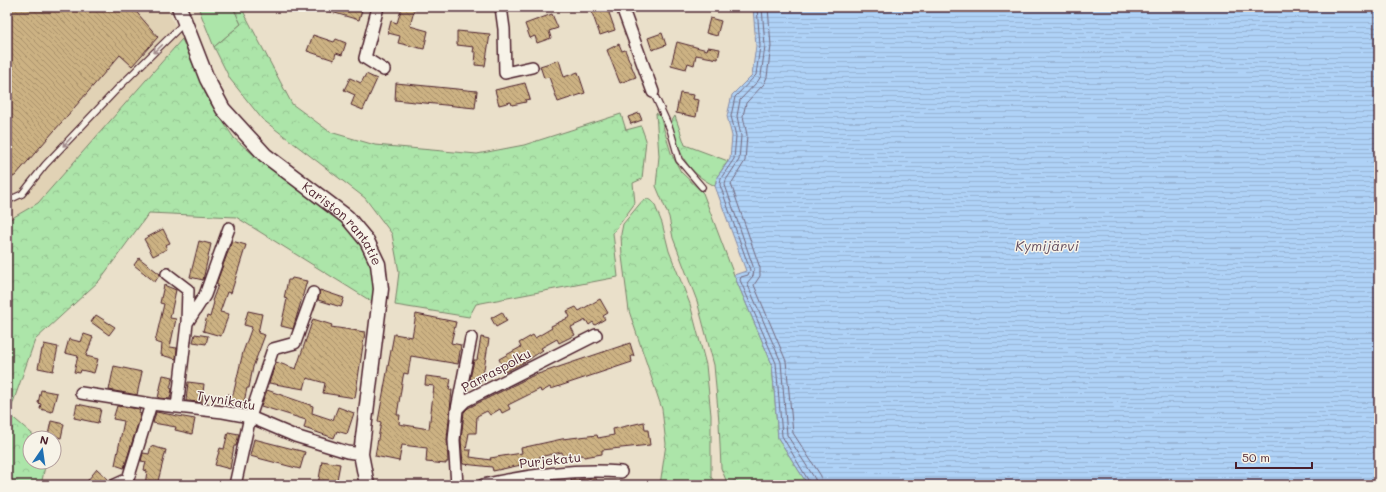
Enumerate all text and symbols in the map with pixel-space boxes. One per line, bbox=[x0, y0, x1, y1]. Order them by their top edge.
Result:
one-way arrow bbox=[153, 44, 163, 54]
one-way arrow bbox=[62, 137, 72, 147]
street label: Kariston rantatie bbox=[299, 177, 386, 268]
water label: Kymijärvi bbox=[1015, 236, 1079, 255]
street label: Parraspolku bbox=[458, 344, 534, 395]
street label: Tyynikatu bbox=[195, 386, 257, 413]
north arrow bbox=[22, 430, 62, 470]
text: N bbox=[39, 432, 50, 448]
scale bar bbox=[1236, 444, 1312, 470]
street label: Purjekatu bbox=[518, 448, 582, 471]
text: 50 m bbox=[1242, 449, 1270, 465]

